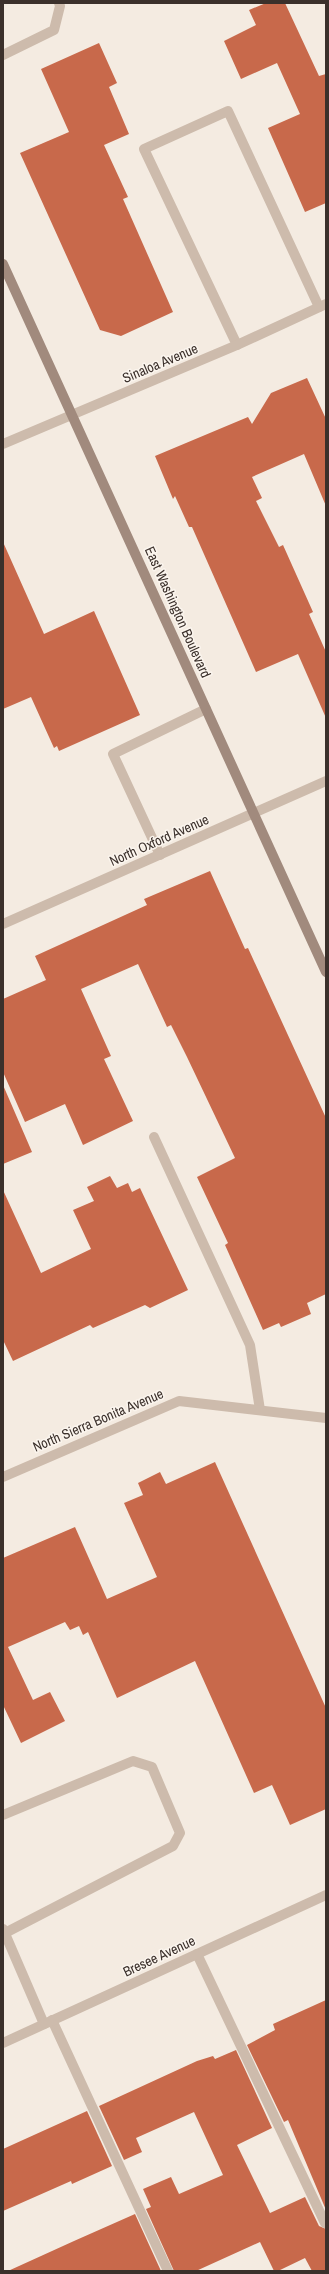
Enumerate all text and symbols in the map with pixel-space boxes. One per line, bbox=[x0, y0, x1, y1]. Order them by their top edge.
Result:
street label: Sinaloa Avenue bbox=[120, 339, 200, 387]
street label: East Washington Boulevard bbox=[141, 544, 215, 680]
street label: North Oxford Avenue bbox=[106, 810, 212, 870]
street label: North Sierra Bonita Avenue bbox=[30, 1384, 166, 1456]
street label: Bresee Avenue bbox=[120, 1931, 198, 1981]

